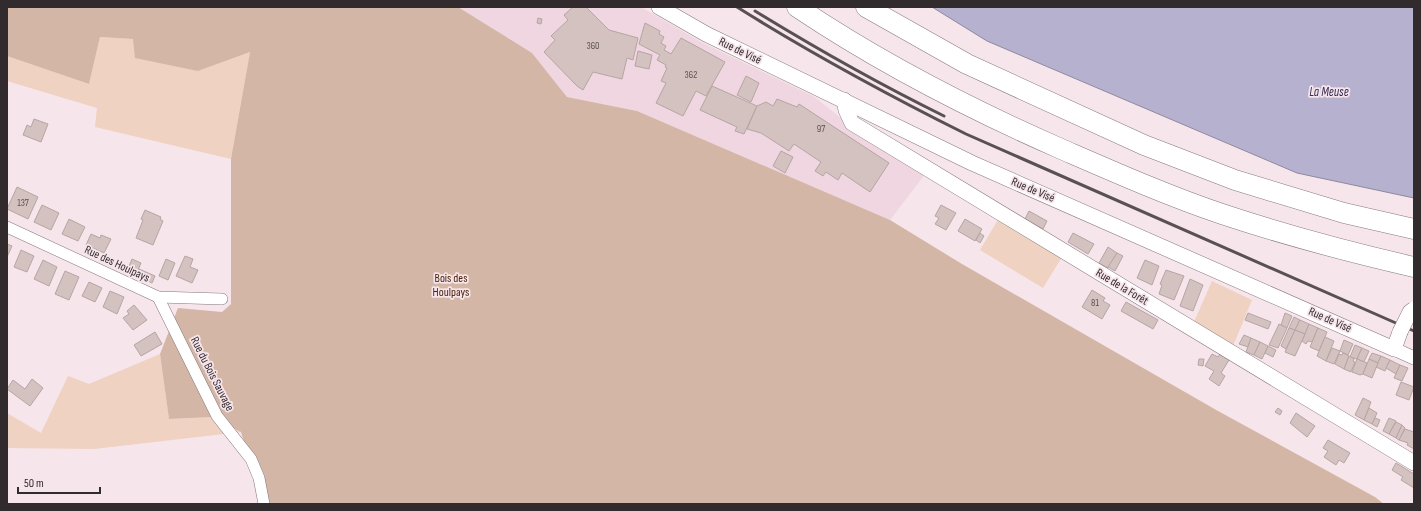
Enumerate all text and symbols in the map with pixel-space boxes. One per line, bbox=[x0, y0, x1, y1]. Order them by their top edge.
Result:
street label: Rue de Visé bbox=[716, 34, 764, 68]
house number: 360 bbox=[586, 40, 600, 52]
house number: 362 bbox=[685, 69, 697, 81]
water label: La Meuse bbox=[1309, 84, 1349, 100]
house number: 97 bbox=[817, 123, 825, 135]
street label: Rue de Visé bbox=[1009, 174, 1057, 206]
house number: 137 bbox=[17, 197, 29, 209]
street label: Rue des Houlpays bbox=[82, 242, 152, 286]
street label: Rue de la Forêt bbox=[1093, 265, 1151, 309]
park label: Bois des Houlpays bbox=[433, 271, 469, 300]
house number: 81 bbox=[1091, 297, 1099, 309]
street label: Rue de Visé bbox=[1306, 304, 1354, 336]
street label: Rue du Bois Sauvage bbox=[187, 334, 237, 414]
scale bar bbox=[18, 469, 100, 495]
text: 50 m bbox=[24, 476, 44, 491]

